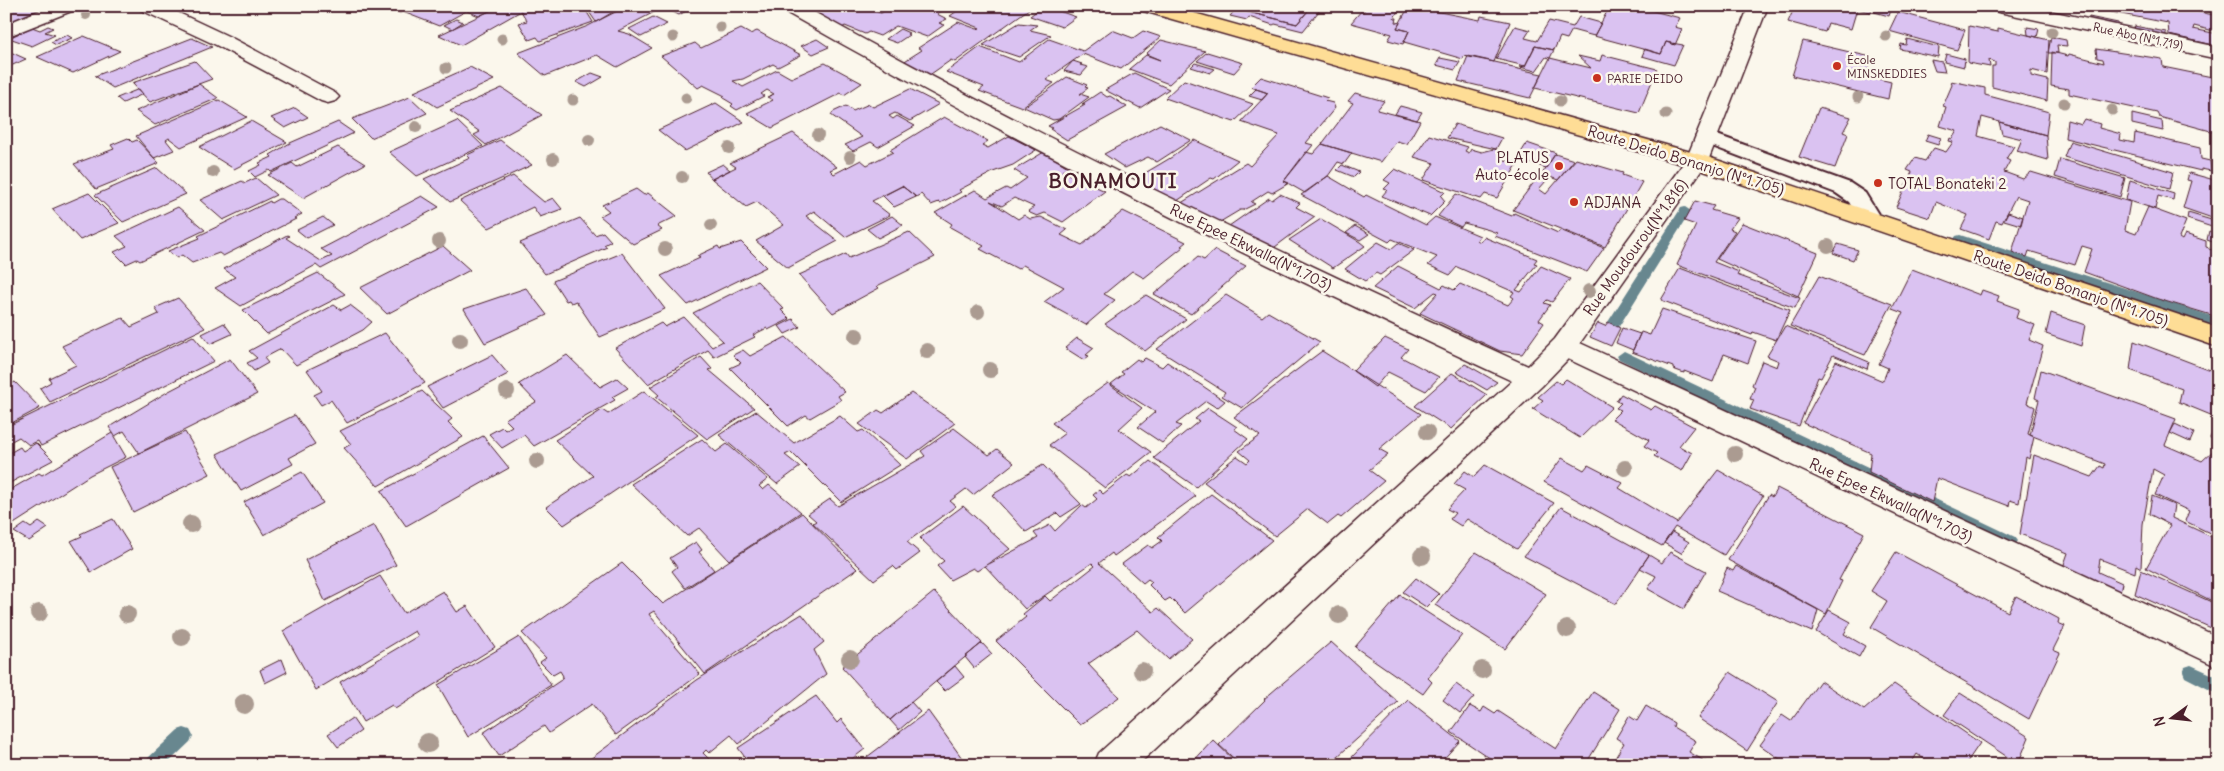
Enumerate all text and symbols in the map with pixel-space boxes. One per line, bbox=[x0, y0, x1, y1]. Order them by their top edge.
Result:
street label: Rue Abo (N°1.719) bbox=[2091, 19, 2185, 53]
place label: École MINSKEDDIES bbox=[1847, 52, 1927, 81]
marker: École MINSKEDDIES bbox=[1831, 60, 1843, 72]
place label: PARIE DEIDO bbox=[1607, 71, 1683, 86]
marker: PARIE DEIDO bbox=[1591, 72, 1603, 84]
street label: Route Deido Bonanjo (N°1.705) bbox=[1585, 121, 1787, 199]
place label: PLATUS Auto-école bbox=[1475, 148, 1549, 184]
marker: PLATUS Auto-école bbox=[1553, 160, 1565, 172]
district label: BONAMOUTI bbox=[1049, 168, 1177, 193]
place label: TOTAL Bonateki 2 bbox=[1888, 174, 2006, 193]
street label: Rue Moudourou(N°1.816) bbox=[1579, 175, 1691, 319]
marker: TOTAL Bonateki 2 bbox=[1872, 177, 1884, 189]
place label: ADJANA bbox=[1584, 193, 1641, 212]
marker: ADJANA bbox=[1568, 196, 1580, 208]
street label: Rue Epee Ekwalla(N°1.703) bbox=[1167, 199, 1335, 295]
street label: Route Deido Bonanjo (N°1.705) bbox=[1971, 246, 2171, 330]
street label: Rue Epee Ekwalla(N°1.703) bbox=[1806, 454, 1976, 546]
north arrow bbox=[2146, 694, 2196, 744]
text: N bbox=[2149, 714, 2169, 728]

